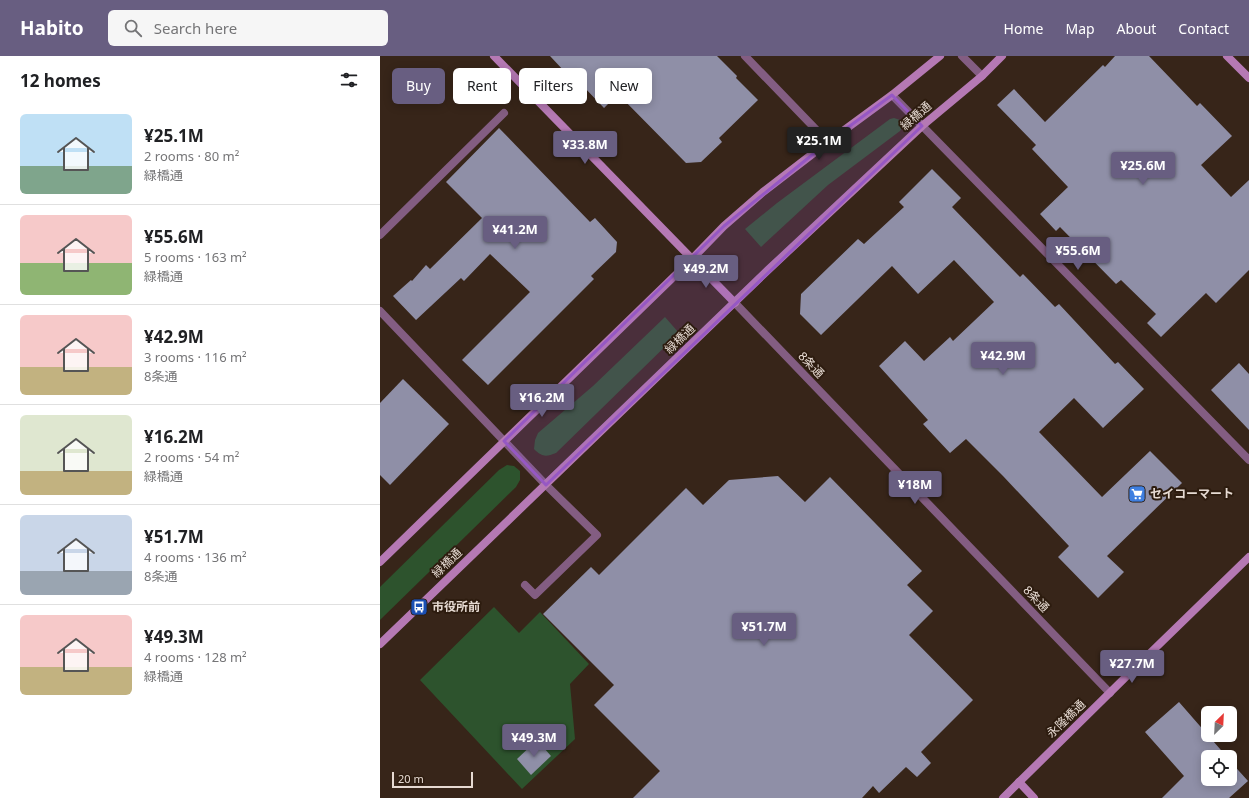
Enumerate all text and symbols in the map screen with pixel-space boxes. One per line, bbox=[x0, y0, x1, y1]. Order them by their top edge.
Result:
search box bbox=[108, 10, 388, 46]
text: Habito bbox=[20, 15, 84, 41]
icon: search bbox=[122, 17, 144, 39]
text: Search here bbox=[154, 18, 237, 38]
text: Home bbox=[1004, 19, 1043, 38]
text: Map bbox=[1065, 19, 1095, 38]
text: About bbox=[1117, 19, 1156, 38]
text: Contact bbox=[1178, 19, 1229, 38]
chip: Buy bbox=[392, 68, 445, 104]
chip: Rent bbox=[453, 68, 511, 104]
chip: Filters bbox=[519, 68, 587, 104]
chip: New bbox=[595, 68, 652, 104]
text: 12 homes bbox=[20, 69, 101, 92]
icon: filters bbox=[338, 69, 360, 91]
street label: 緑橋通 bbox=[897, 97, 935, 134]
text: ¥25.1M bbox=[144, 124, 204, 147]
pin: ¥25.1M bbox=[786, 127, 852, 161]
icon: home bbox=[52, 130, 100, 178]
pin: ¥33.8M bbox=[552, 131, 618, 165]
text: ¥25.1M bbox=[796, 131, 842, 149]
text: ¥33.8M bbox=[562, 135, 608, 153]
text: 2 rooms · 80 m² bbox=[144, 147, 239, 165]
pin: ¥25.6M bbox=[1110, 152, 1176, 186]
text: ¥25.6M bbox=[1120, 156, 1166, 174]
text: 緑橋通 bbox=[144, 166, 183, 184]
pin: ¥41.2M bbox=[482, 216, 548, 250]
text: ¥41.2M bbox=[492, 220, 538, 238]
text: ¥55.6M bbox=[144, 225, 204, 248]
icon: home bbox=[52, 231, 100, 279]
pin: ¥55.6M bbox=[1045, 237, 1111, 271]
text: ¥55.6M bbox=[1055, 241, 1101, 259]
text: 5 rooms · 163 m² bbox=[144, 248, 247, 266]
pin: ¥49.2M bbox=[673, 255, 739, 289]
text: ¥49.2M bbox=[683, 259, 729, 277]
text: 緑橋通 bbox=[144, 267, 183, 285]
street label: 緑橋通 bbox=[661, 320, 699, 357]
text: ¥42.9M bbox=[144, 325, 204, 348]
icon: home bbox=[52, 331, 100, 379]
pin: ¥42.9M bbox=[970, 342, 1036, 376]
text: ¥42.9M bbox=[980, 346, 1026, 364]
text: 3 rooms · 116 m² bbox=[144, 348, 247, 366]
street label: 8条通 bbox=[795, 348, 828, 382]
text: 8条通 bbox=[144, 367, 177, 385]
pin: ¥16.2M bbox=[509, 384, 575, 418]
text: ¥16.2M bbox=[519, 388, 565, 406]
text: ¥16.2M bbox=[144, 425, 204, 448]
icon: home bbox=[52, 431, 100, 479]
text: 2 rooms · 54 m² bbox=[144, 448, 239, 466]
text: 緑橋通 bbox=[144, 467, 183, 485]
pin: ¥18M bbox=[891, 471, 939, 505]
text: ¥18M bbox=[898, 475, 932, 493]
supermarket icon: セイコーマート bbox=[1127, 484, 1147, 504]
place label: セイコーマート bbox=[1150, 485, 1234, 502]
text: ¥51.7M bbox=[144, 525, 204, 548]
icon: home bbox=[52, 531, 100, 579]
street label: 緑橋通 bbox=[428, 544, 466, 581]
text: 4 rooms · 136 m² bbox=[144, 548, 247, 566]
text: 8条通 bbox=[144, 567, 177, 585]
street label: 8条通 bbox=[1020, 582, 1053, 616]
bus stop icon: 市役所前 bbox=[409, 597, 429, 617]
place label: 市役所前 bbox=[432, 598, 480, 615]
pin: ¥51.7M bbox=[731, 613, 797, 647]
text: ¥51.7M bbox=[741, 617, 787, 635]
text: ¥49.3M bbox=[144, 625, 204, 648]
icon: home bbox=[52, 631, 100, 679]
text: 4 rooms · 128 m² bbox=[144, 648, 247, 666]
pin: ¥27.7M bbox=[1099, 650, 1165, 684]
text: ¥27.7M bbox=[1109, 654, 1155, 672]
text: 緑橋通 bbox=[144, 667, 183, 685]
street label: 永隆橋通 bbox=[1042, 696, 1089, 741]
north arrow bbox=[1201, 706, 1237, 742]
map controls bbox=[1201, 706, 1237, 786]
pin: ¥49.3M bbox=[501, 724, 567, 758]
text: ¥49.3M bbox=[511, 728, 557, 746]
button: locate bbox=[1201, 750, 1237, 786]
scale bar bbox=[392, 770, 473, 789]
text: 20 m bbox=[398, 771, 424, 786]

